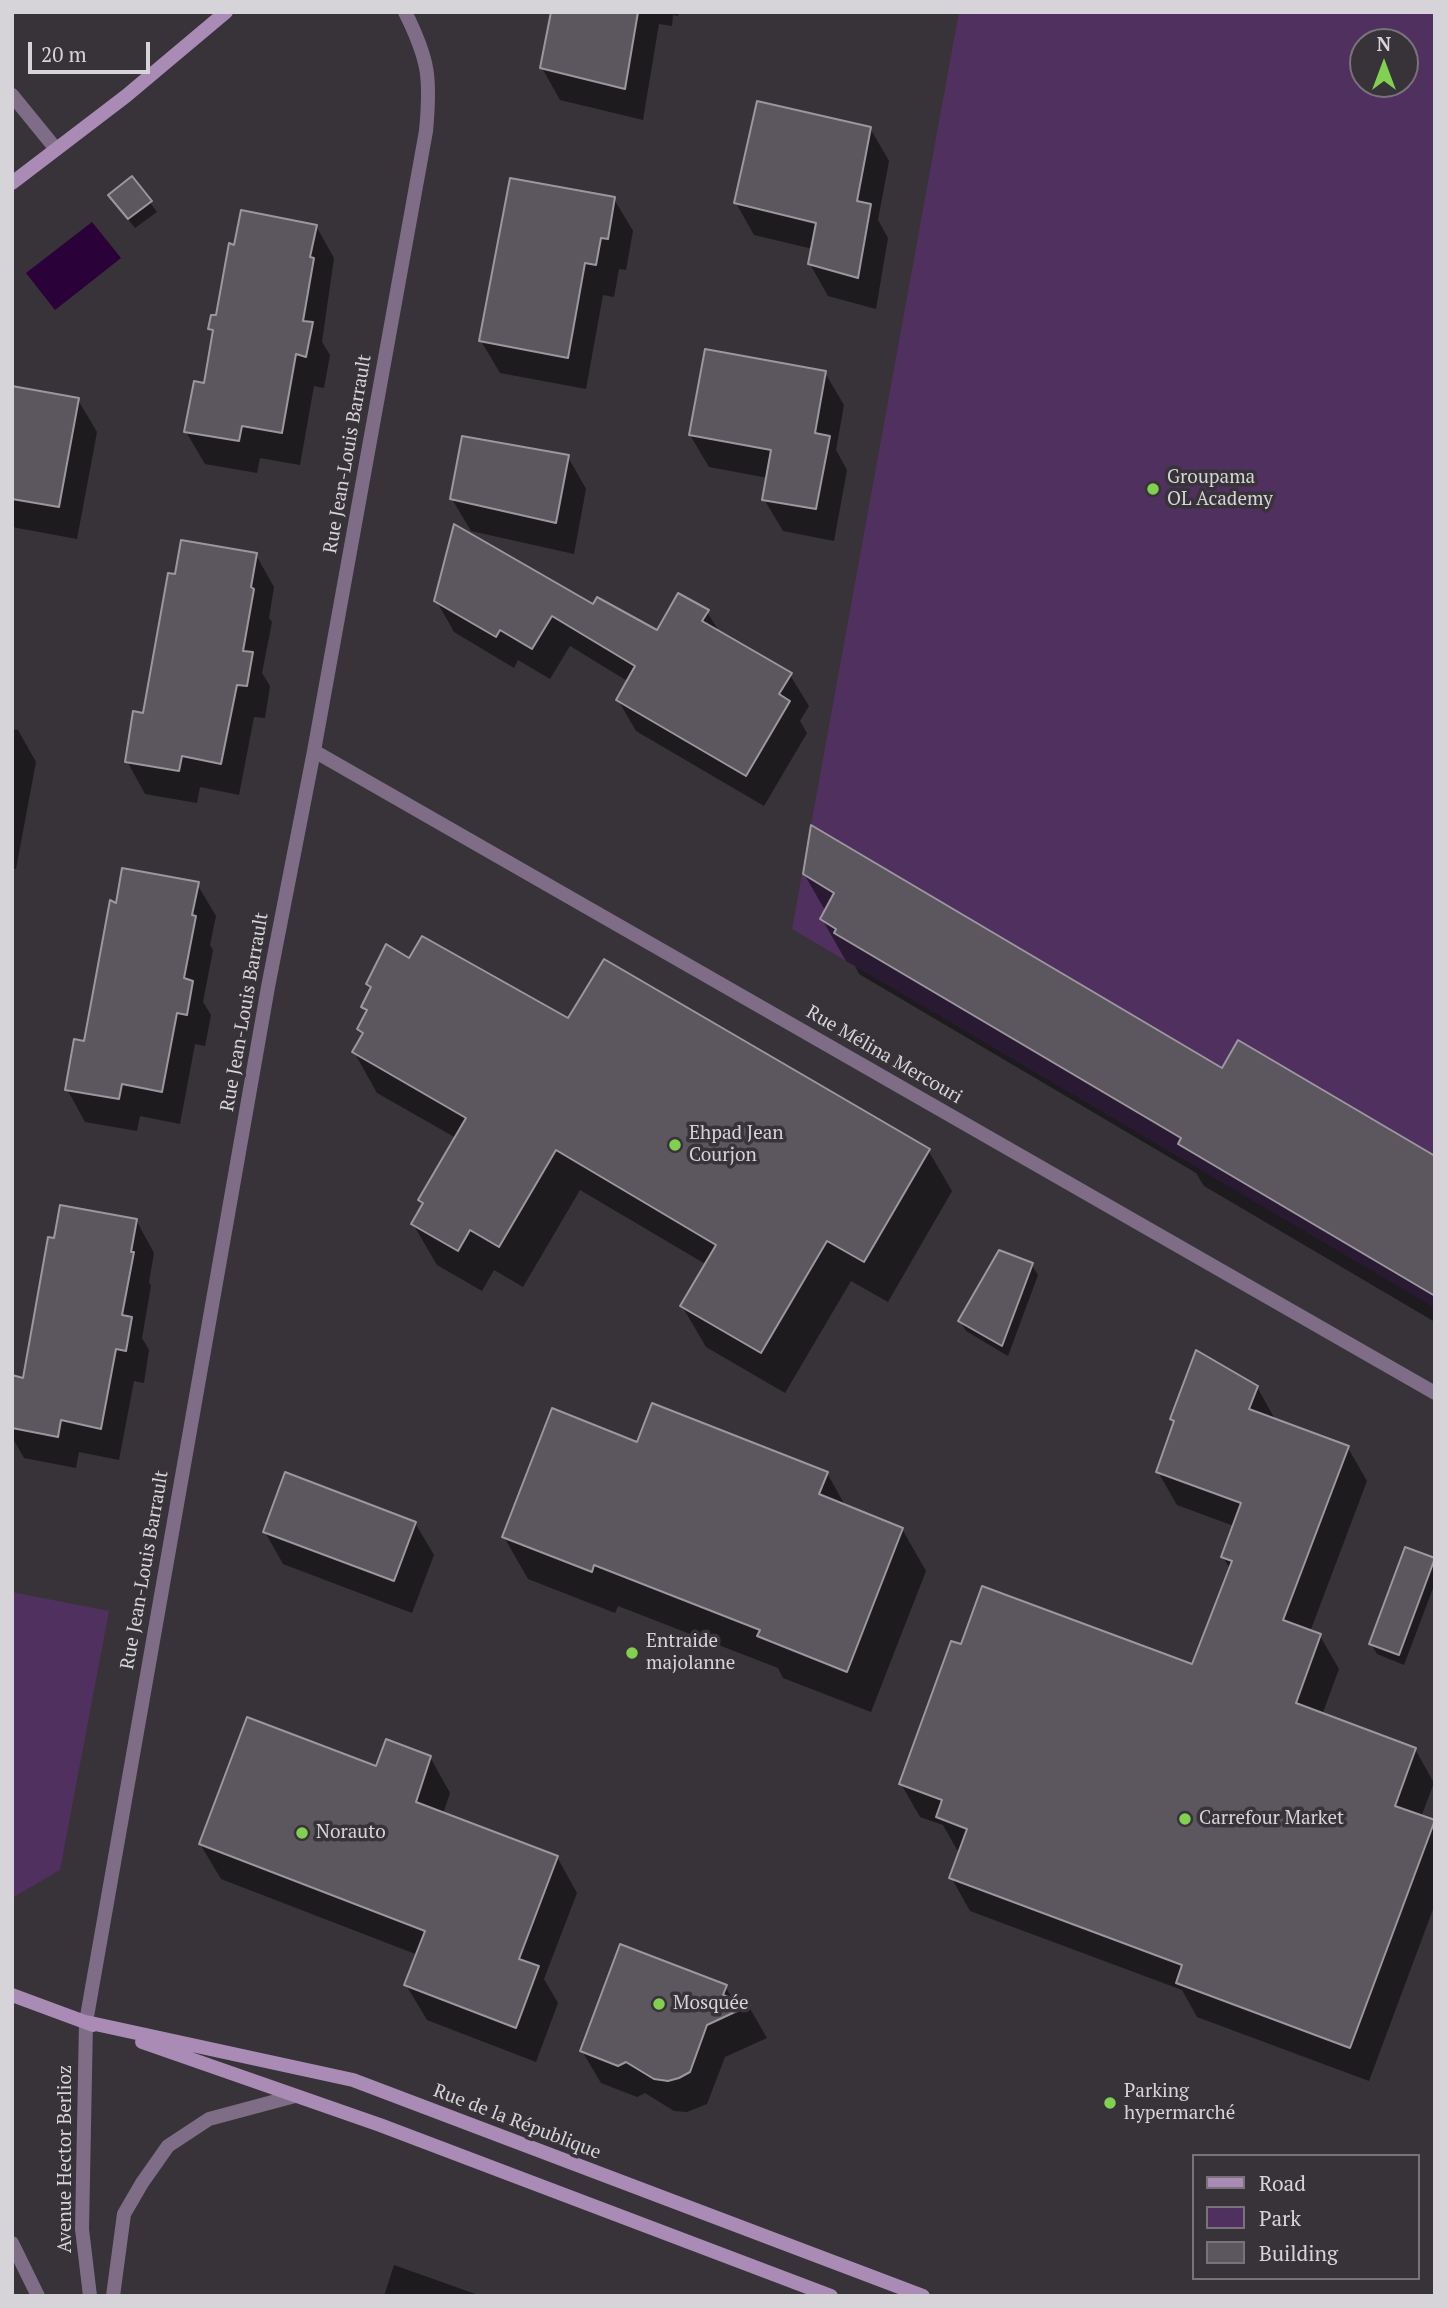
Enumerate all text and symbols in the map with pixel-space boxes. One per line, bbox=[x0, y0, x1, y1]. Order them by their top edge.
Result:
scale bar bbox=[32, 28, 154, 72]
north arrow bbox=[1349, 28, 1419, 98]
text: N bbox=[1377, 31, 1391, 56]
text: 20 m bbox=[41, 40, 87, 68]
street label: Rue Jean-Louis Barrault bbox=[319, 353, 377, 555]
place label: Groupama OL Academy bbox=[1167, 467, 1273, 511]
marker: Groupama OL Academy bbox=[1145, 481, 1161, 497]
street label: Rue Jean-Louis Barrault bbox=[216, 911, 274, 1113]
street label: Rue Mélina Mercouri bbox=[802, 1001, 966, 1109]
place label: Ehpad Jean Courjon bbox=[689, 1123, 784, 1167]
marker: Ehpad Jean Courjon bbox=[667, 1137, 683, 1153]
street label: Rue Jean-Louis Barrault bbox=[116, 1469, 174, 1671]
place label: Entraide majolanne bbox=[646, 1631, 735, 1675]
marker: Entraide majolanne bbox=[624, 1645, 640, 1661]
place label: Carrefour Market bbox=[1199, 1808, 1344, 1830]
marker: Carrefour Market bbox=[1177, 1811, 1193, 1827]
place label: Norauto bbox=[316, 1822, 386, 1844]
marker: Norauto bbox=[294, 1825, 310, 1841]
place label: Mosquée bbox=[673, 1993, 749, 2015]
marker: Mosquée bbox=[651, 1996, 667, 2012]
street label: Avenue Hector Berlioz bbox=[55, 2065, 77, 2253]
street label: Rue de la République bbox=[430, 2080, 604, 2164]
place label: Parking hypermarché bbox=[1124, 2081, 1235, 2125]
marker: Parking hypermarché bbox=[1102, 2095, 1118, 2111]
legend bbox=[1192, 2154, 1419, 2280]
text: Road bbox=[1259, 2169, 1306, 2197]
text: Park bbox=[1259, 2204, 1301, 2232]
text: Building bbox=[1259, 2239, 1338, 2267]

